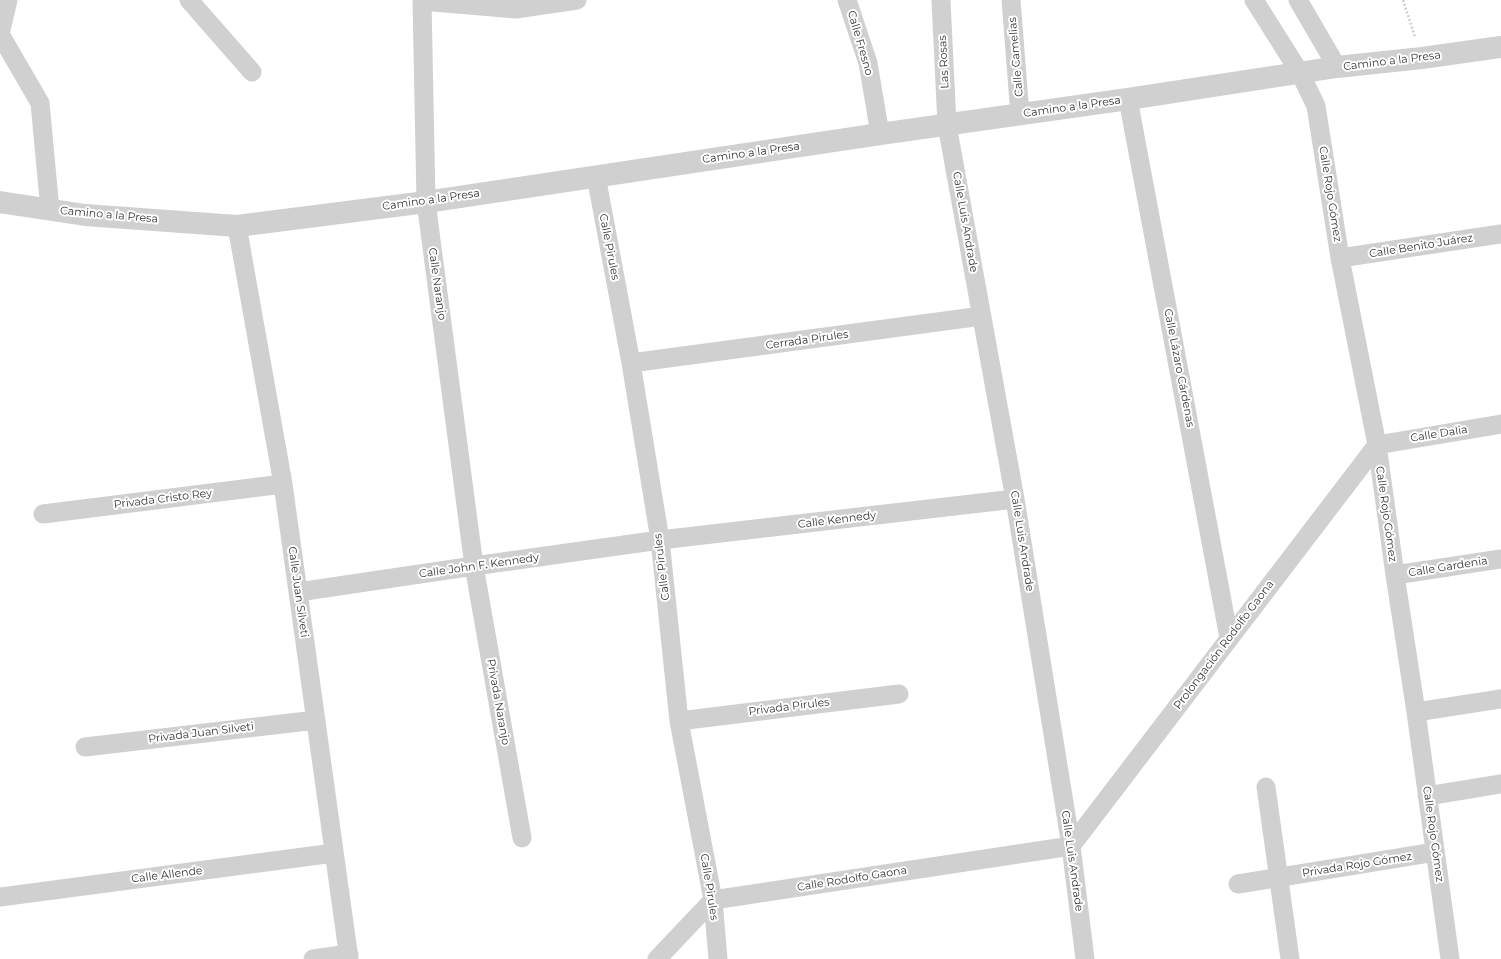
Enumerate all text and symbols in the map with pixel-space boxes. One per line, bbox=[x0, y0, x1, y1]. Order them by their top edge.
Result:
street label: Calle Fresno bbox=[844, 9, 876, 77]
street label: Calle Camelias bbox=[1006, 17, 1026, 97]
street label: Las Rosas bbox=[936, 35, 952, 89]
street label: Camino a la Presa bbox=[1342, 48, 1442, 74]
street label: Camino a la Presa bbox=[1022, 94, 1122, 120]
street label: Camino a la Presa bbox=[701, 140, 801, 166]
street label: Calle Rojo Gómez bbox=[1316, 145, 1344, 243]
street label: Calle Luis Andrade bbox=[950, 171, 980, 273]
street label: Camino a la Presa bbox=[381, 187, 481, 213]
street label: Camino a la Presa bbox=[60, 204, 158, 226]
street label: Calle Pirules bbox=[596, 213, 622, 281]
street label: Calle Benito Juárez bbox=[1368, 231, 1474, 261]
street label: Calle Naranjo bbox=[425, 247, 449, 321]
street label: Calle Lázaro Cárdenas bbox=[1161, 308, 1197, 428]
street label: Cerrada Pirules bbox=[765, 328, 849, 352]
street label: Calle Dalia bbox=[1410, 423, 1468, 445]
street label: Calle Rojo Gómez bbox=[1373, 465, 1399, 563]
street label: Privada Cristo Rey bbox=[113, 486, 213, 512]
street label: Calle Luis Andrade bbox=[1008, 490, 1036, 592]
street label: Calle Kennedy bbox=[797, 509, 877, 531]
street label: Calle Pirules bbox=[651, 533, 673, 601]
street label: Calle Juan Silveti bbox=[285, 546, 311, 638]
street label: Calle John F. Kennedy bbox=[418, 551, 540, 581]
street label: Calle Gardenia bbox=[1408, 554, 1488, 580]
street label: Prolongación Rodolfo Gaona bbox=[1171, 578, 1277, 712]
street label: Privada Naranjo bbox=[484, 658, 512, 746]
street label: Privada Pirules bbox=[748, 695, 830, 719]
street label: Privada Juan Silveti bbox=[147, 720, 255, 746]
street label: Calle Rojo Gómez bbox=[1420, 785, 1446, 883]
street label: Calle Luis Andrade bbox=[1058, 810, 1086, 912]
street label: Privada Rojo Gómez bbox=[1301, 850, 1413, 880]
street label: Calle Pirules bbox=[697, 853, 721, 921]
street label: Calle Allende bbox=[131, 864, 203, 886]
street label: Calle Rodolfo Gaona bbox=[796, 864, 908, 894]

